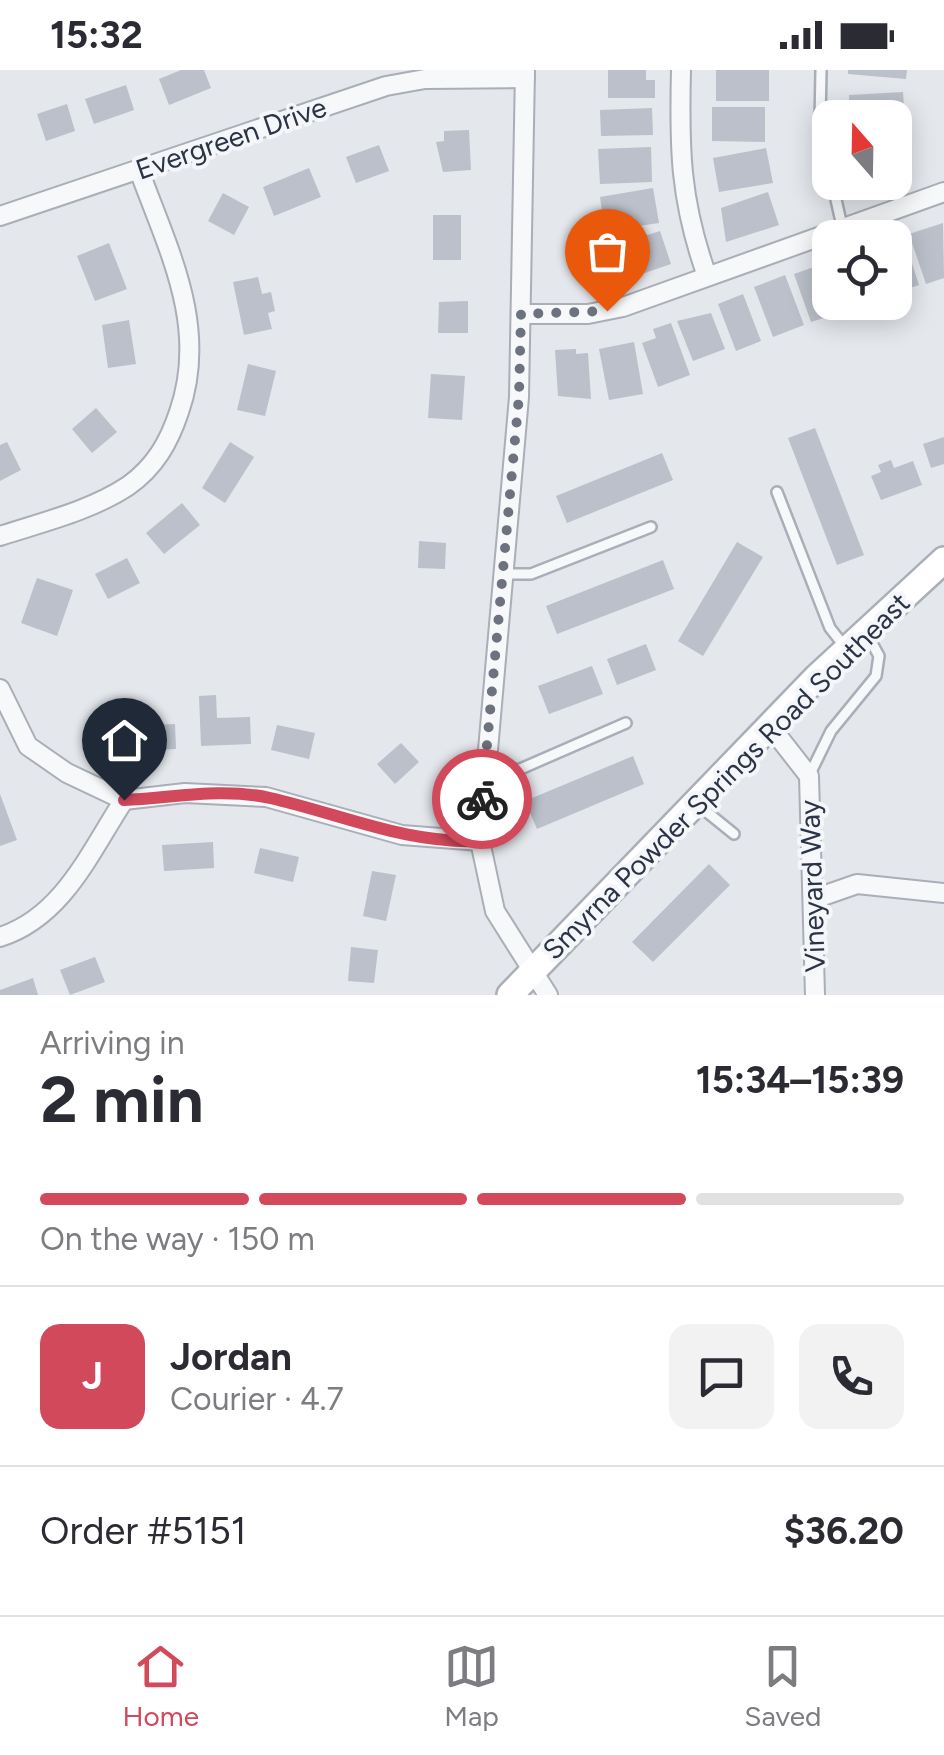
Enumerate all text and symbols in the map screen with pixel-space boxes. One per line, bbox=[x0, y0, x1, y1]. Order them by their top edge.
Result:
text: 15:32 bbox=[50, 12, 143, 58]
street label: Evergreen Drive bbox=[131, 89, 331, 187]
north arrow bbox=[812, 100, 912, 200]
map controls bbox=[812, 100, 912, 320]
pin bbox=[565, 209, 650, 312]
button: locate bbox=[812, 220, 912, 320]
icon: bag bbox=[580, 224, 635, 279]
street label: Smyrna Powder Springs Road Southeast bbox=[535, 585, 917, 967]
pin bbox=[82, 698, 167, 801]
icon: home bbox=[97, 713, 152, 768]
courier bbox=[432, 749, 532, 849]
icon: bike bbox=[455, 772, 510, 827]
street label: Vineyard Way bbox=[792, 799, 832, 973]
text: Arriving in bbox=[40, 1024, 185, 1062]
text: 15:34–15:39 bbox=[696, 1057, 904, 1103]
text: 2 min bbox=[40, 1060, 204, 1138]
text: On the way · 150 m bbox=[40, 1220, 315, 1258]
button: chat bbox=[669, 1324, 774, 1429]
button: phone bbox=[799, 1324, 904, 1429]
text: Jordan bbox=[170, 1334, 292, 1380]
text: J bbox=[82, 1353, 103, 1399]
text: Courier · 4.7 bbox=[170, 1380, 344, 1418]
text: Order #5151 bbox=[40, 1508, 247, 1554]
text: $36.20 bbox=[784, 1508, 904, 1554]
tab: Home bbox=[123, 1639, 199, 1733]
tab: Map bbox=[444, 1639, 499, 1733]
tab: Saved bbox=[744, 1639, 821, 1733]

